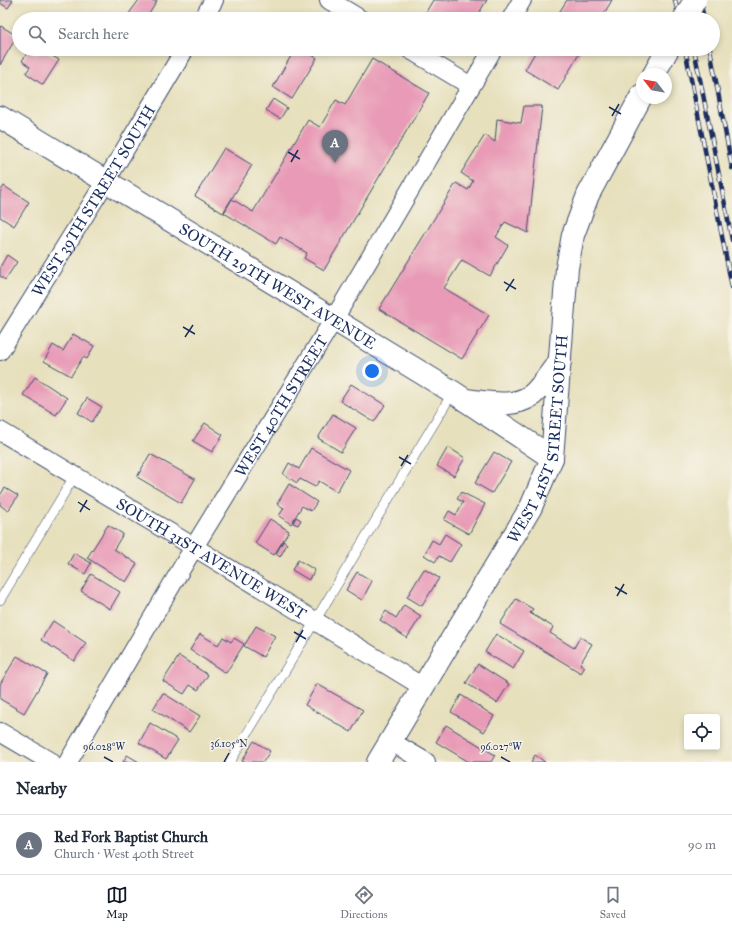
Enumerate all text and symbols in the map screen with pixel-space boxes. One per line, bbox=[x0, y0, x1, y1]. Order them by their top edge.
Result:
search box bbox=[12, 12, 720, 56]
icon: search bbox=[26, 23, 48, 45]
text: Search here bbox=[58, 25, 129, 43]
north arrow bbox=[636, 68, 672, 104]
street label: WEST 39TH STREET SOUTH bbox=[27, 101, 159, 300]
pin: A bbox=[322, 130, 348, 163]
street label: SOUTH 29TH WEST AVENUE bbox=[176, 219, 380, 353]
street label: WEST 40TH STREET bbox=[230, 332, 331, 480]
street label: WEST 41ST STREET SOUTH bbox=[502, 334, 571, 546]
your location bbox=[362, 361, 382, 381]
street label: SOUTH 31ST AVENUE WEST bbox=[113, 494, 310, 623]
map controls bbox=[684, 714, 720, 750]
button: locate bbox=[684, 714, 720, 750]
text: 36.105°N bbox=[210, 738, 248, 750]
text: 96.028°W bbox=[83, 741, 125, 753]
text: 96.027°W bbox=[480, 741, 522, 753]
text: Nearby bbox=[16, 778, 67, 799]
text: Red Fork Baptist Church bbox=[54, 828, 208, 846]
text: A bbox=[25, 837, 33, 853]
text: 90 m bbox=[688, 837, 716, 853]
text: Church · West 40th Street bbox=[54, 846, 194, 862]
tab: Map bbox=[106, 884, 128, 921]
tab: Directions bbox=[340, 884, 388, 921]
tab: Saved bbox=[600, 884, 626, 921]

